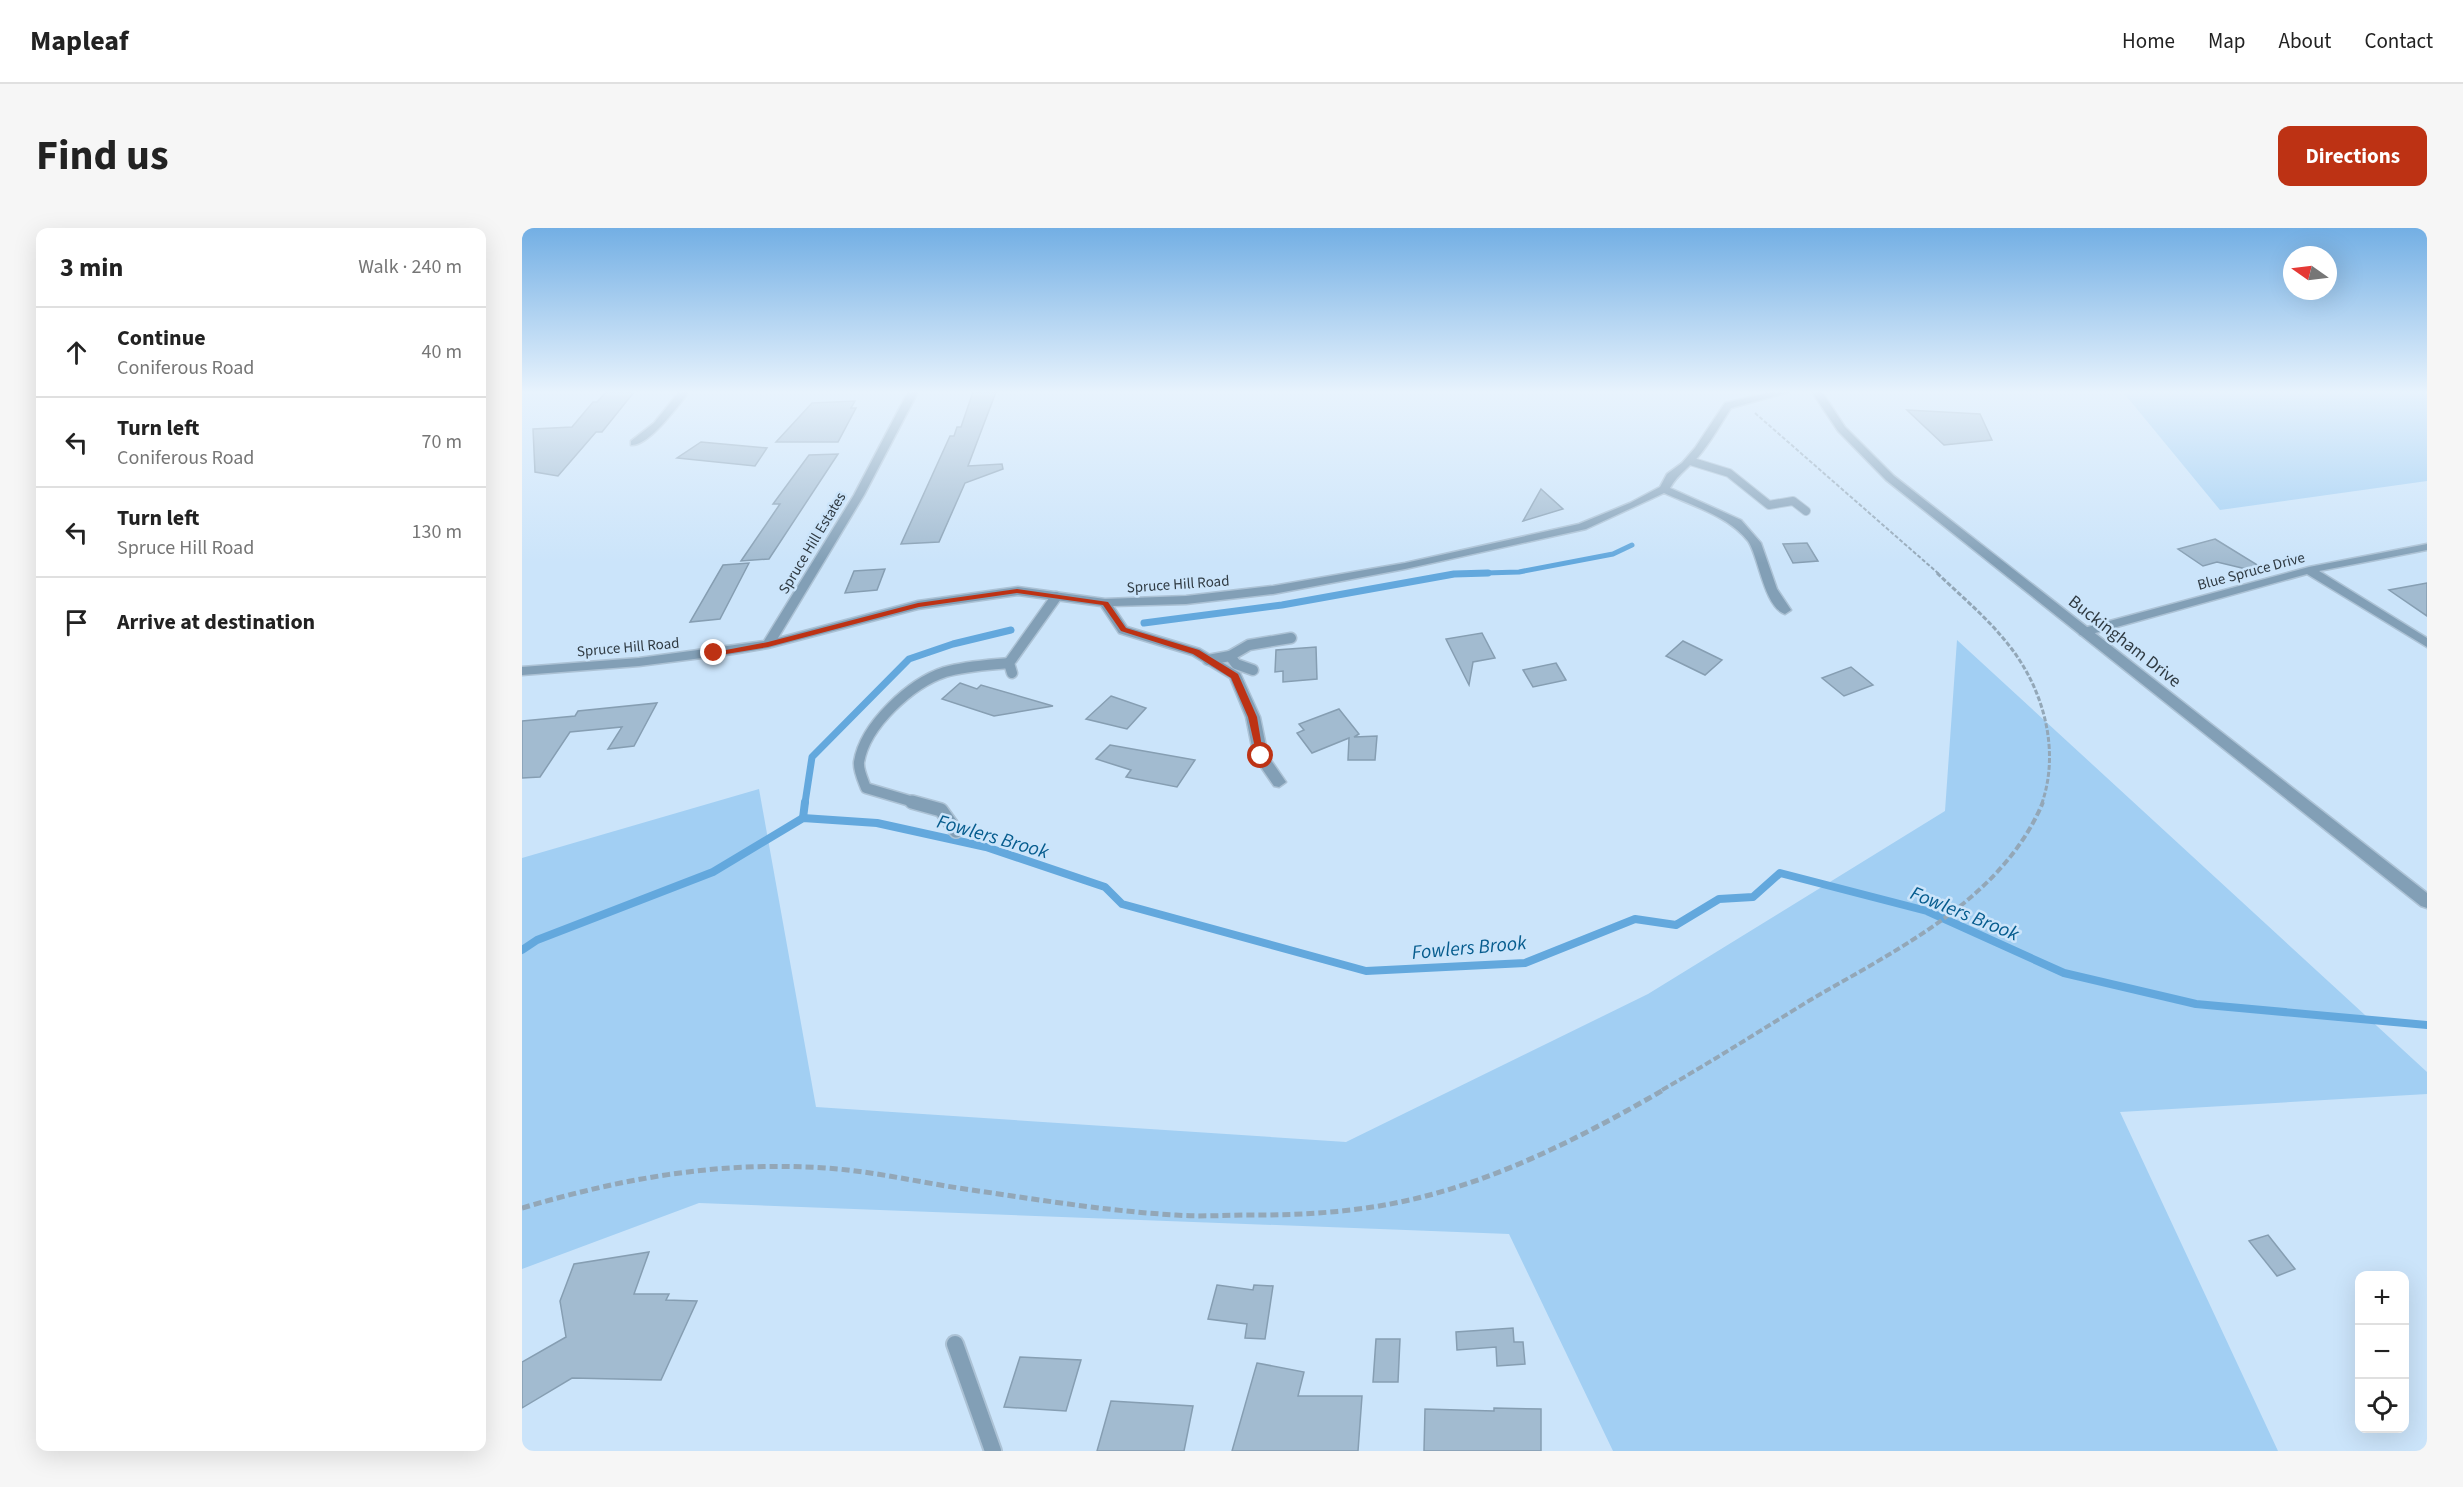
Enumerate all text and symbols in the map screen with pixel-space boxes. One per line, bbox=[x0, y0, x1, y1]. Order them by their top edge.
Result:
text: Mapleaf bbox=[30, 21, 129, 61]
text: Home bbox=[2122, 26, 2175, 56]
text: Map bbox=[2208, 26, 2246, 56]
text: About bbox=[2279, 26, 2331, 56]
text: Contact bbox=[2364, 26, 2433, 56]
text: Find us bbox=[36, 126, 169, 186]
button: Directions bbox=[2278, 126, 2427, 186]
north arrow bbox=[2283, 246, 2337, 300]
text: 3 min bbox=[60, 249, 123, 286]
text: Walk · 240 m bbox=[358, 253, 462, 281]
text: Continue bbox=[117, 322, 206, 354]
icon: ahead bbox=[60, 336, 93, 369]
text: 40 m bbox=[422, 338, 462, 366]
text: Coniferous Road bbox=[117, 354, 254, 382]
text: Turn left bbox=[117, 412, 199, 444]
icon: left bbox=[60, 426, 93, 459]
text: 70 m bbox=[422, 428, 462, 456]
text: Coniferous Road bbox=[117, 444, 254, 472]
street label: Spruce Hill Estates bbox=[774, 488, 851, 598]
text: Turn left bbox=[117, 502, 199, 534]
icon: left bbox=[60, 516, 93, 549]
text: 130 m bbox=[412, 518, 462, 546]
text: Spruce Hill Road bbox=[117, 534, 254, 562]
street label: Blue Spruce Drive bbox=[2195, 547, 2307, 596]
street label: Spruce Hill Road bbox=[1126, 570, 1230, 599]
street label: Buckingham Drive bbox=[2063, 589, 2187, 694]
icon: arrive bbox=[60, 606, 93, 639]
text: Arrive at destination bbox=[117, 606, 315, 638]
street label: Spruce Hill Road bbox=[576, 633, 680, 662]
route end bbox=[700, 639, 726, 665]
route start bbox=[1247, 742, 1273, 768]
water label: Fowlers Brook bbox=[934, 808, 1052, 866]
water label: Fowlers Brook bbox=[1906, 879, 2024, 949]
water label: Fowlers Brook bbox=[1411, 929, 1528, 967]
map controls bbox=[2355, 1271, 2409, 1433]
button: + bbox=[2355, 1271, 2409, 1325]
button: − bbox=[2355, 1325, 2409, 1379]
button: locate bbox=[2355, 1379, 2409, 1433]

